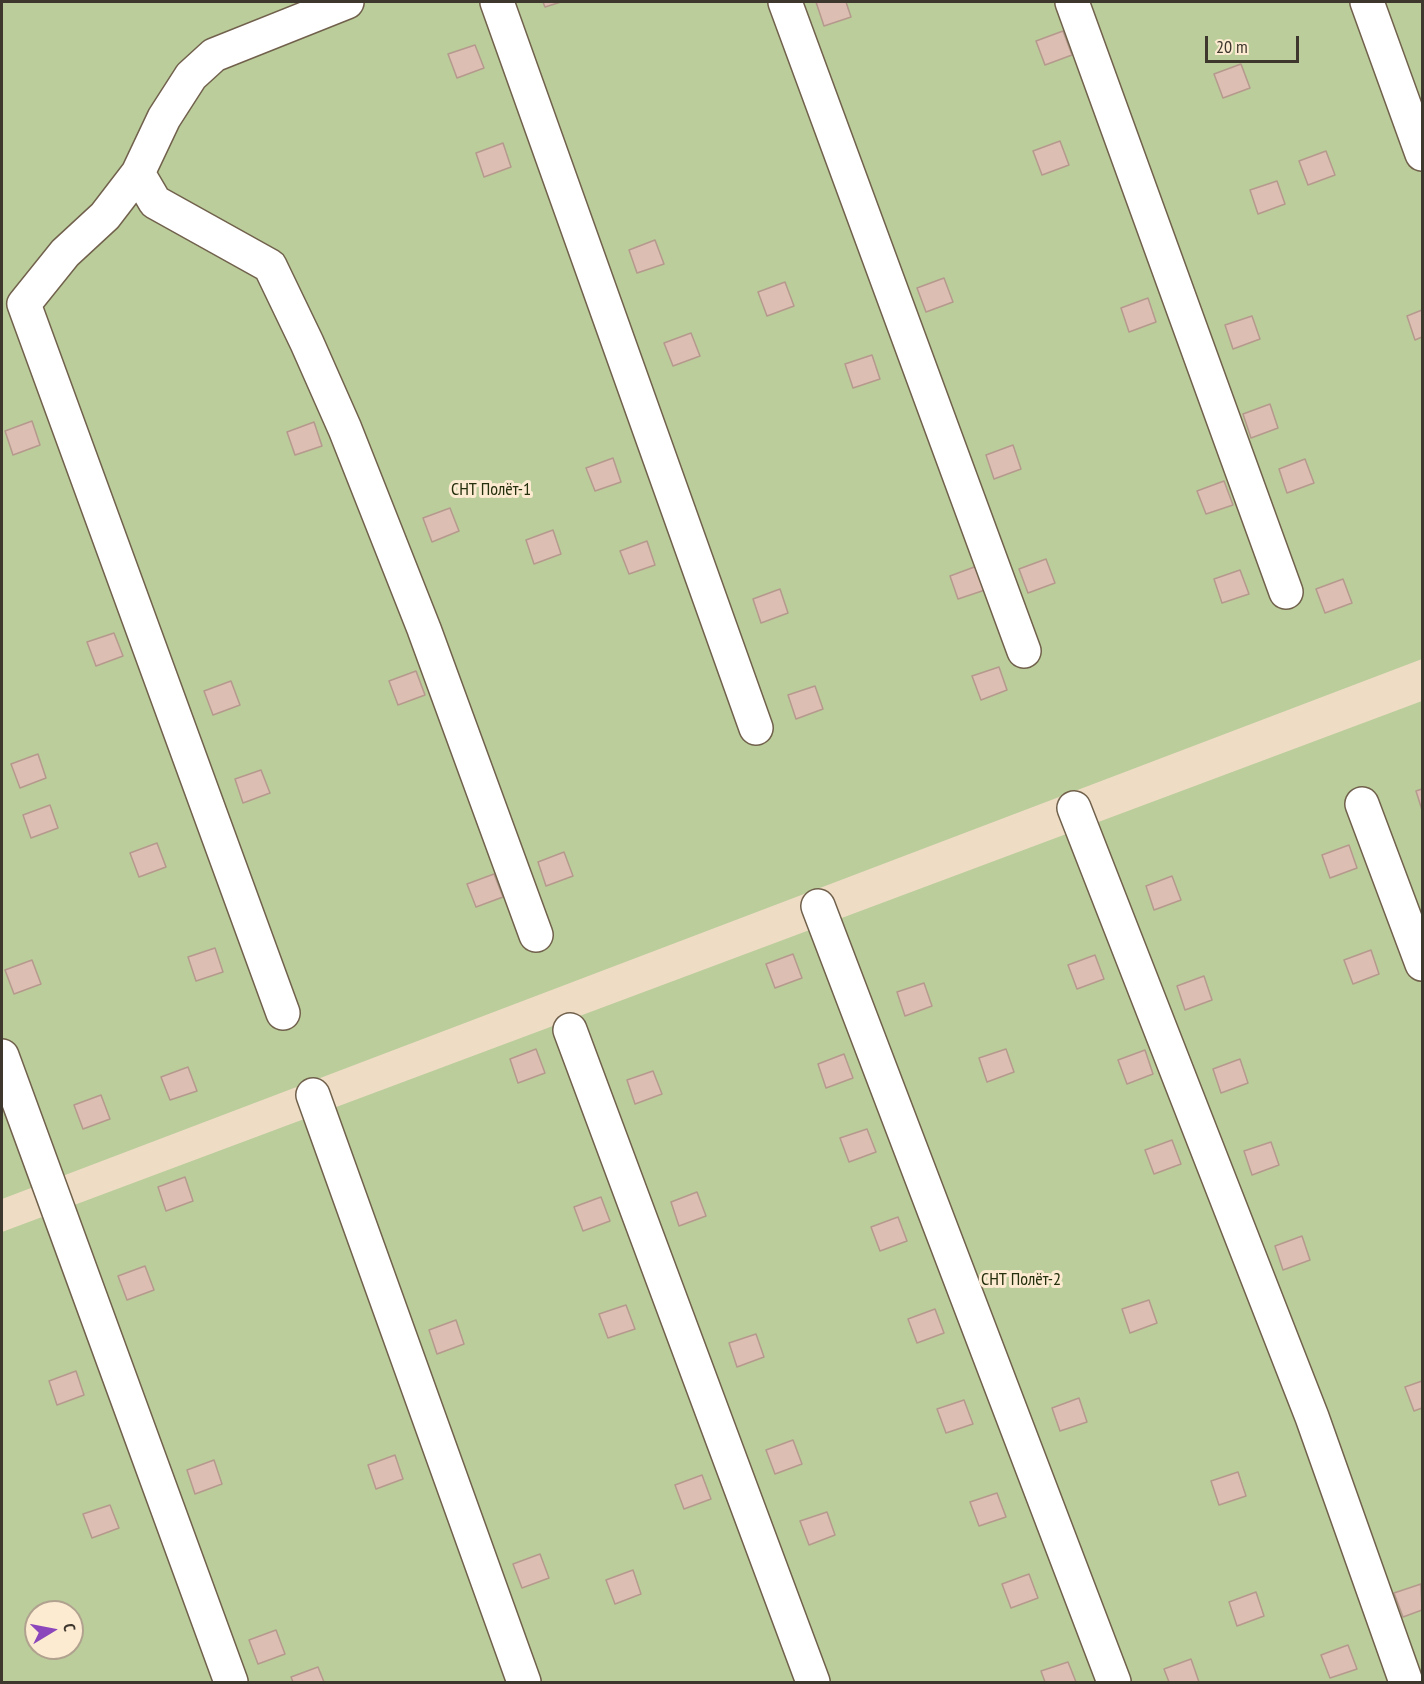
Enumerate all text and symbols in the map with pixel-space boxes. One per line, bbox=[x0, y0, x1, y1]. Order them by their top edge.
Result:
scale bar bbox=[1208, 24, 1302, 62]
text: 20 m bbox=[1216, 35, 1248, 58]
park label: СНТ Полёт-1 bbox=[451, 479, 531, 501]
park label: СНТ Полёт-2 bbox=[981, 1269, 1061, 1291]
north arrow bbox=[24, 1600, 84, 1660]
text: С bbox=[59, 1622, 80, 1633]

